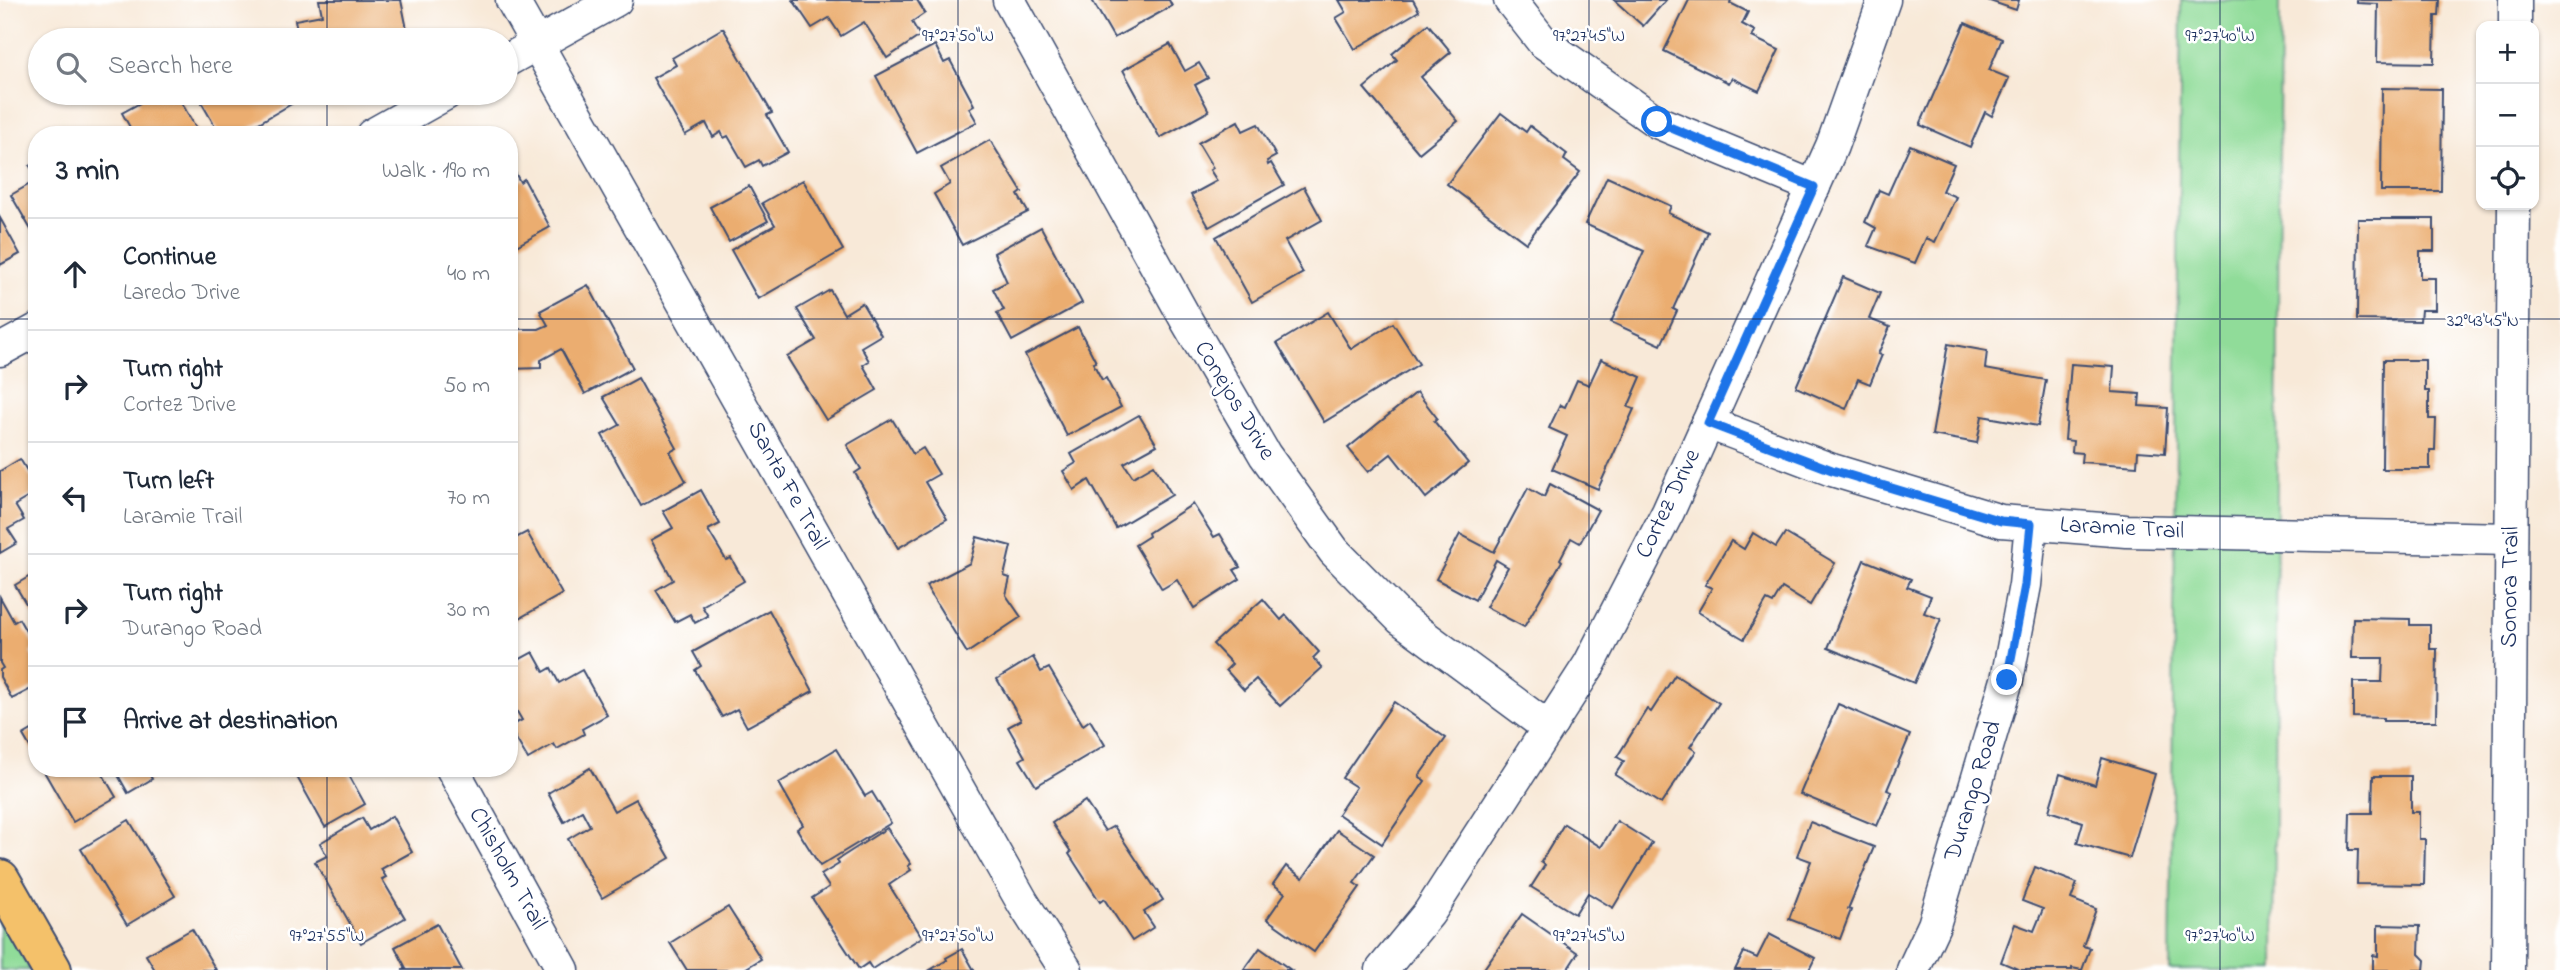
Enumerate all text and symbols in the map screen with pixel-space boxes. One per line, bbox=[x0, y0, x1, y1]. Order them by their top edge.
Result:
map controls bbox=[2476, 21, 2539, 210]
button: + bbox=[2476, 21, 2539, 84]
text: 97°27'50"W bbox=[922, 24, 994, 50]
text: 97°27'45"W bbox=[1553, 24, 1625, 50]
text: 97°27'40"W bbox=[2185, 24, 2255, 50]
search box bbox=[28, 28, 518, 105]
icon: search bbox=[52, 48, 90, 86]
text: Search here bbox=[108, 48, 233, 86]
button: − bbox=[2476, 84, 2539, 147]
route start bbox=[1641, 106, 1672, 137]
button: locate bbox=[2476, 147, 2539, 210]
text: 3 min bbox=[56, 150, 119, 194]
text: Walk · 190 m bbox=[382, 155, 490, 188]
text: Continue bbox=[123, 239, 216, 277]
icon: ahead bbox=[56, 255, 94, 293]
text: 40 m bbox=[447, 258, 490, 291]
text: Laredo Drive bbox=[123, 277, 240, 310]
text: 32°43'45"N bbox=[2447, 309, 2519, 335]
street label: Conejos Drive bbox=[1185, 335, 1284, 468]
text: Turn right bbox=[123, 351, 223, 389]
icon: right bbox=[56, 367, 94, 405]
text: 50 m bbox=[443, 370, 490, 403]
text: Cortez Drive bbox=[123, 389, 236, 422]
street label: Santa Fe Trail bbox=[737, 415, 837, 557]
street label: Cortez Drive bbox=[1627, 443, 1711, 565]
text: Turn left bbox=[123, 463, 214, 501]
icon: left bbox=[56, 479, 94, 517]
text: 70 m bbox=[447, 482, 490, 515]
text: Laramie Trail bbox=[123, 501, 242, 534]
street label: Laramie Trail bbox=[2059, 508, 2185, 550]
street label: Sonora Trail bbox=[2492, 526, 2530, 648]
text: Turn right bbox=[123, 575, 223, 613]
icon: right bbox=[56, 591, 94, 629]
text: 30 m bbox=[447, 594, 490, 627]
text: Durango Road bbox=[123, 613, 262, 646]
route end bbox=[1991, 664, 2022, 695]
icon: arrive bbox=[56, 703, 94, 741]
text: Arrive at destination bbox=[123, 703, 338, 741]
street label: Durango Road bbox=[1936, 716, 2012, 866]
street label: Chisholm Trail bbox=[459, 801, 555, 937]
text: 97°27'55"W bbox=[290, 924, 364, 950]
text: 97°27'50"W bbox=[922, 924, 994, 950]
text: 97°27'45"W bbox=[1553, 924, 1625, 950]
text: 97°27'40"W bbox=[2185, 924, 2255, 950]

